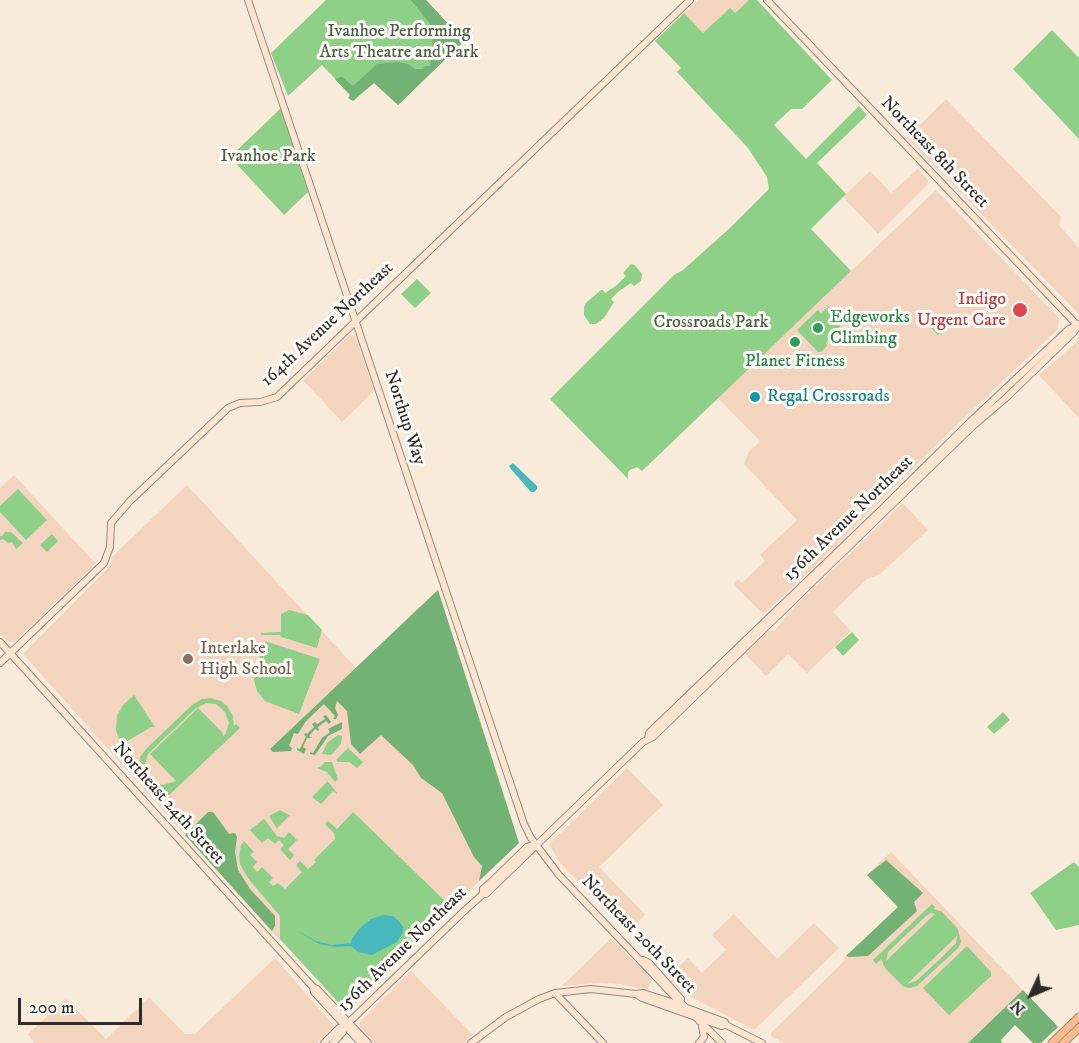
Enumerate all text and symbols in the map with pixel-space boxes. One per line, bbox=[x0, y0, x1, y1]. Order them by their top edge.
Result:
park label: Ivanhoe Performing Arts Theatre and Park bbox=[319, 21, 479, 63]
street label: Northeast 8th Street bbox=[875, 93, 993, 213]
park label: Ivanhoe Park bbox=[220, 146, 316, 168]
street label: 164th Avenue Northeast bbox=[257, 258, 399, 392]
place label: Indigo Urgent Care bbox=[917, 289, 1006, 332]
marker: Indigo Urgent Care bbox=[1011, 301, 1029, 319]
place label: Edgeworks Climbing bbox=[830, 307, 910, 350]
park label: Crossroads Park bbox=[654, 312, 768, 334]
marker: Edgeworks Climbing bbox=[811, 321, 825, 335]
marker: Planet Fitness bbox=[788, 335, 802, 349]
place label: Planet Fitness bbox=[745, 351, 845, 373]
street label: Northup Way bbox=[379, 368, 429, 468]
place label: Regal Crossroads bbox=[767, 386, 889, 408]
marker: Regal Crossroads bbox=[748, 390, 762, 404]
street label: 156th Avenue Northeast bbox=[780, 452, 918, 586]
place label: Interlake High School bbox=[200, 638, 291, 680]
marker: Interlake High School bbox=[181, 652, 195, 666]
street label: Northeast 24th Street bbox=[108, 739, 228, 869]
street label: Northeast 20th Street bbox=[576, 871, 700, 999]
street label: 156th Avenue Northeast bbox=[334, 883, 472, 1017]
north arrow bbox=[1001, 965, 1061, 1025]
scale bar bbox=[21, 986, 146, 1024]
text: N bbox=[1006, 996, 1030, 1019]
text: 200 m bbox=[29, 997, 75, 1019]

